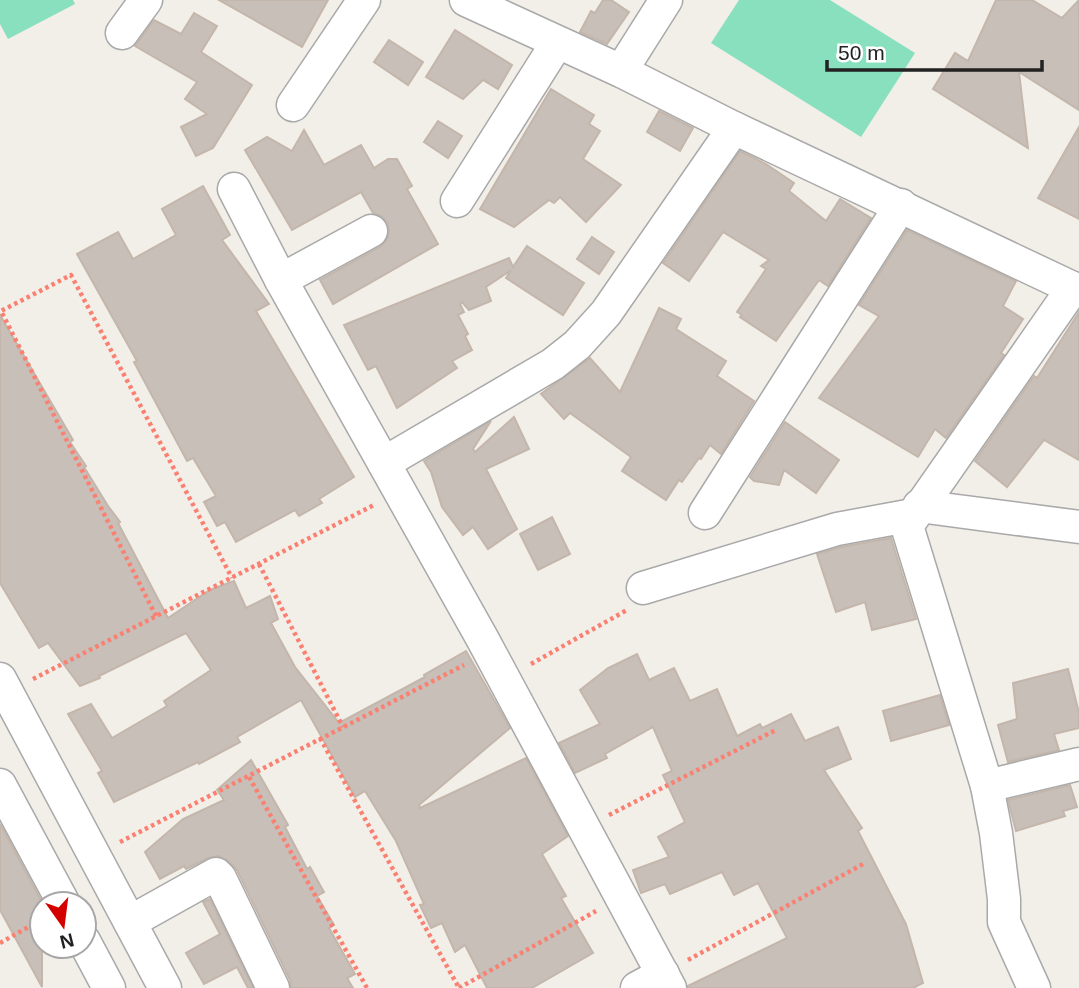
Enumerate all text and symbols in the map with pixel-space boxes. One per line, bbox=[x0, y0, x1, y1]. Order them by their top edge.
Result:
scale bar bbox=[827, 28, 1042, 72]
text: 50 m bbox=[838, 41, 885, 64]
north arrow bbox=[28, 890, 98, 960]
text: N bbox=[58, 929, 76, 953]

